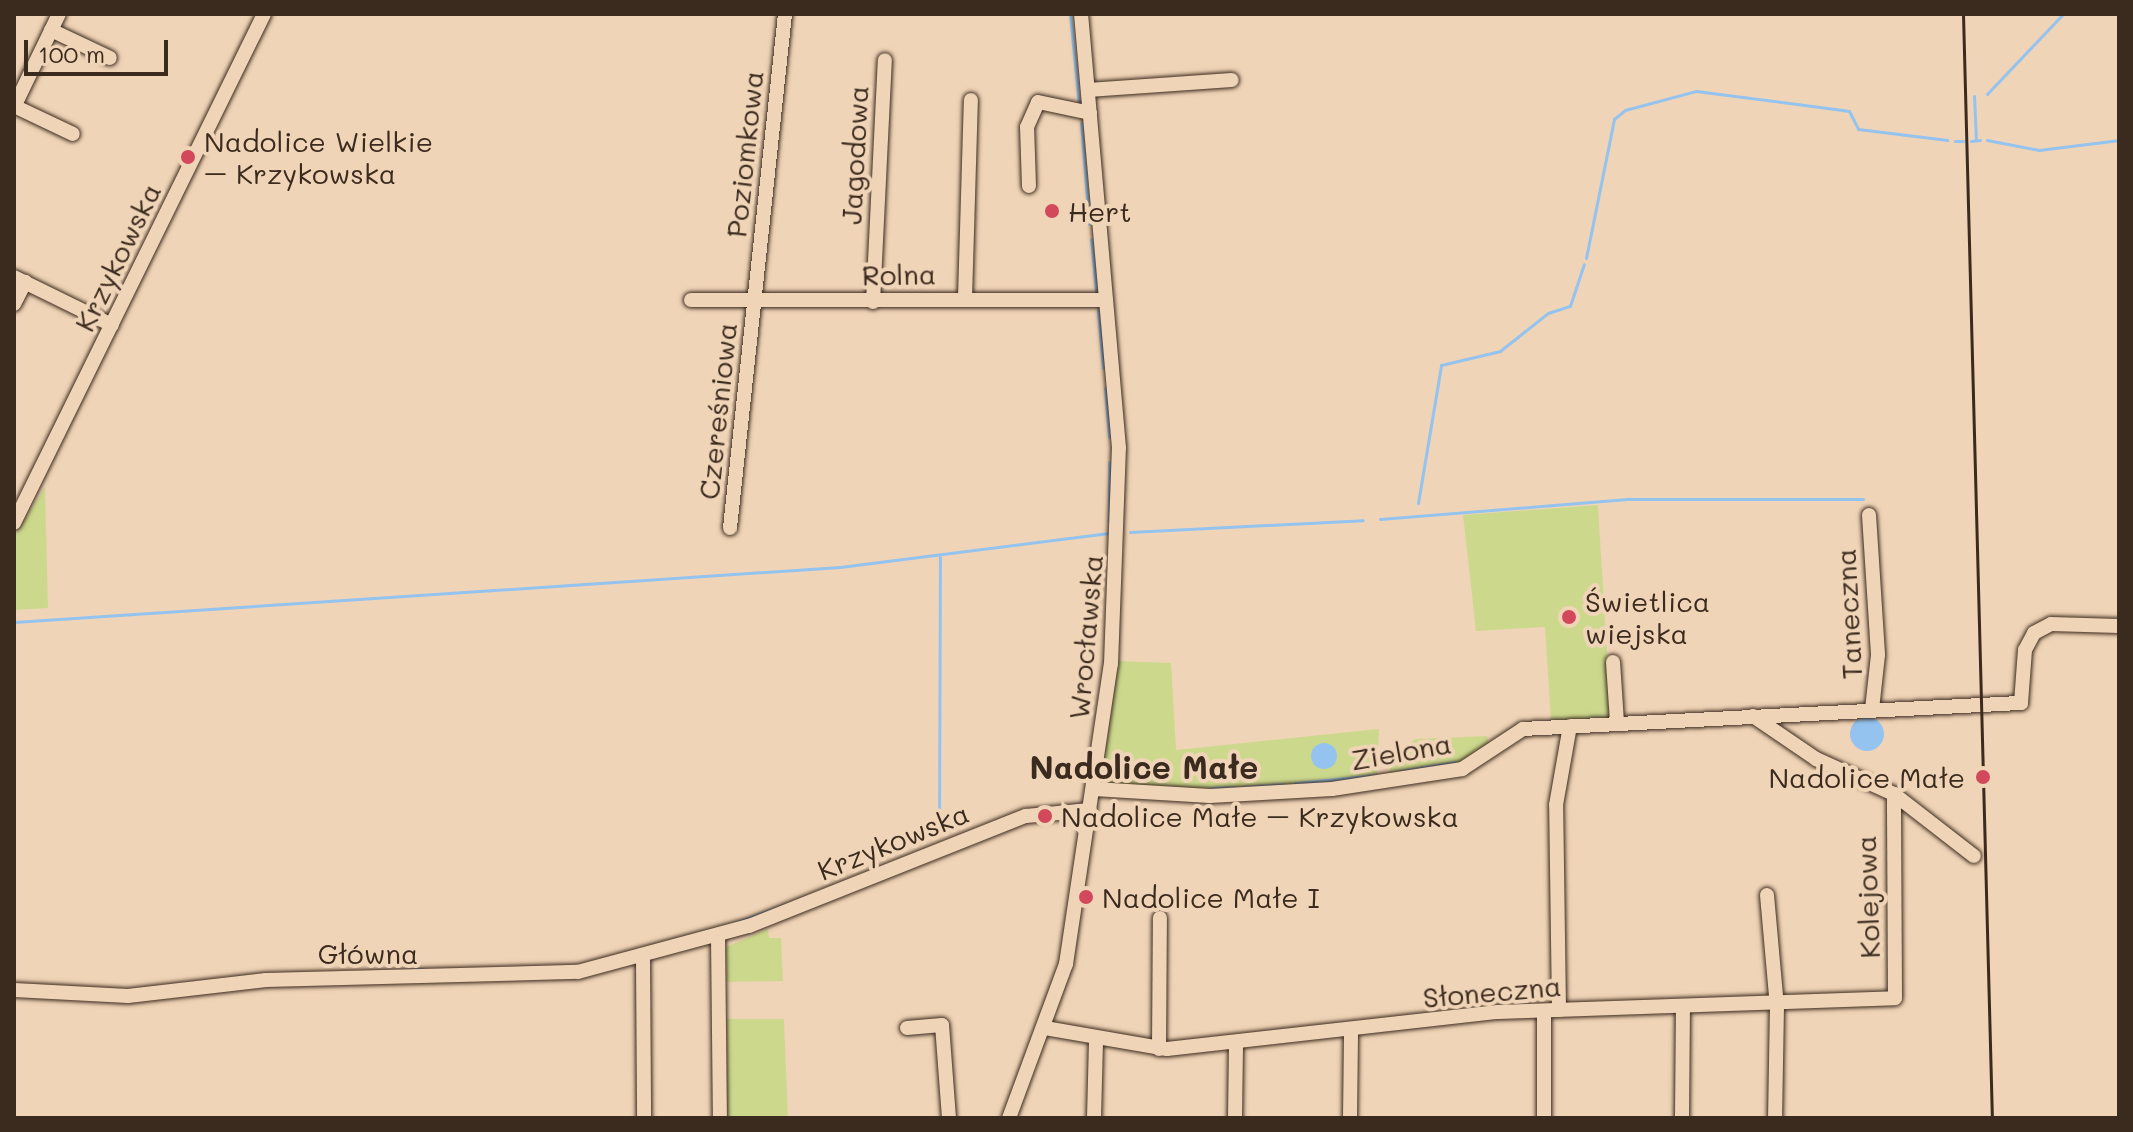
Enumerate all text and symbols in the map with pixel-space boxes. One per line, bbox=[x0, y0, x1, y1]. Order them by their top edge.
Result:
scale bar bbox=[28, 24, 172, 74]
text: 100 m bbox=[38, 38, 105, 69]
street label: Poziomkowa bbox=[719, 69, 769, 239]
street label: Jagodowa bbox=[834, 85, 874, 225]
place label: Nadolice Wielkie – Krzykowska bbox=[204, 124, 433, 190]
marker: Nadolice Wielkie – Krzykowska bbox=[179, 148, 197, 166]
street label: Krzykowska bbox=[67, 178, 167, 336]
place label: Hert bbox=[1068, 194, 1132, 228]
marker: Hert bbox=[1043, 202, 1061, 220]
street label: Rolna bbox=[861, 257, 937, 291]
street label: Czereśniowa bbox=[691, 321, 743, 501]
street label: Taneczna bbox=[1828, 548, 1868, 680]
street label: Wrocławska bbox=[1061, 553, 1109, 721]
place label: Świetlica wiejska bbox=[1585, 584, 1710, 650]
marker: Świetlica wiejska bbox=[1560, 608, 1578, 626]
street label: Zielona bbox=[1348, 726, 1454, 776]
district label: Nadolice Małe bbox=[1030, 747, 1258, 785]
place label: Nadolice Małe bbox=[1768, 760, 1965, 794]
marker: Nadolice Małe bbox=[1972, 766, 1994, 788]
street label: Krzykowska bbox=[812, 795, 974, 887]
place label: Nadolice Małe – Krzykowska bbox=[1061, 799, 1459, 833]
marker: Nadolice Małe – Krzykowska bbox=[1036, 807, 1054, 825]
street label: Kolejowa bbox=[1848, 835, 1886, 959]
place label: Nadolice Małe I bbox=[1102, 880, 1320, 914]
marker: Nadolice Małe I bbox=[1077, 888, 1095, 906]
street label: Główna bbox=[318, 936, 418, 970]
street label: Słoneczna bbox=[1421, 968, 1563, 1014]

